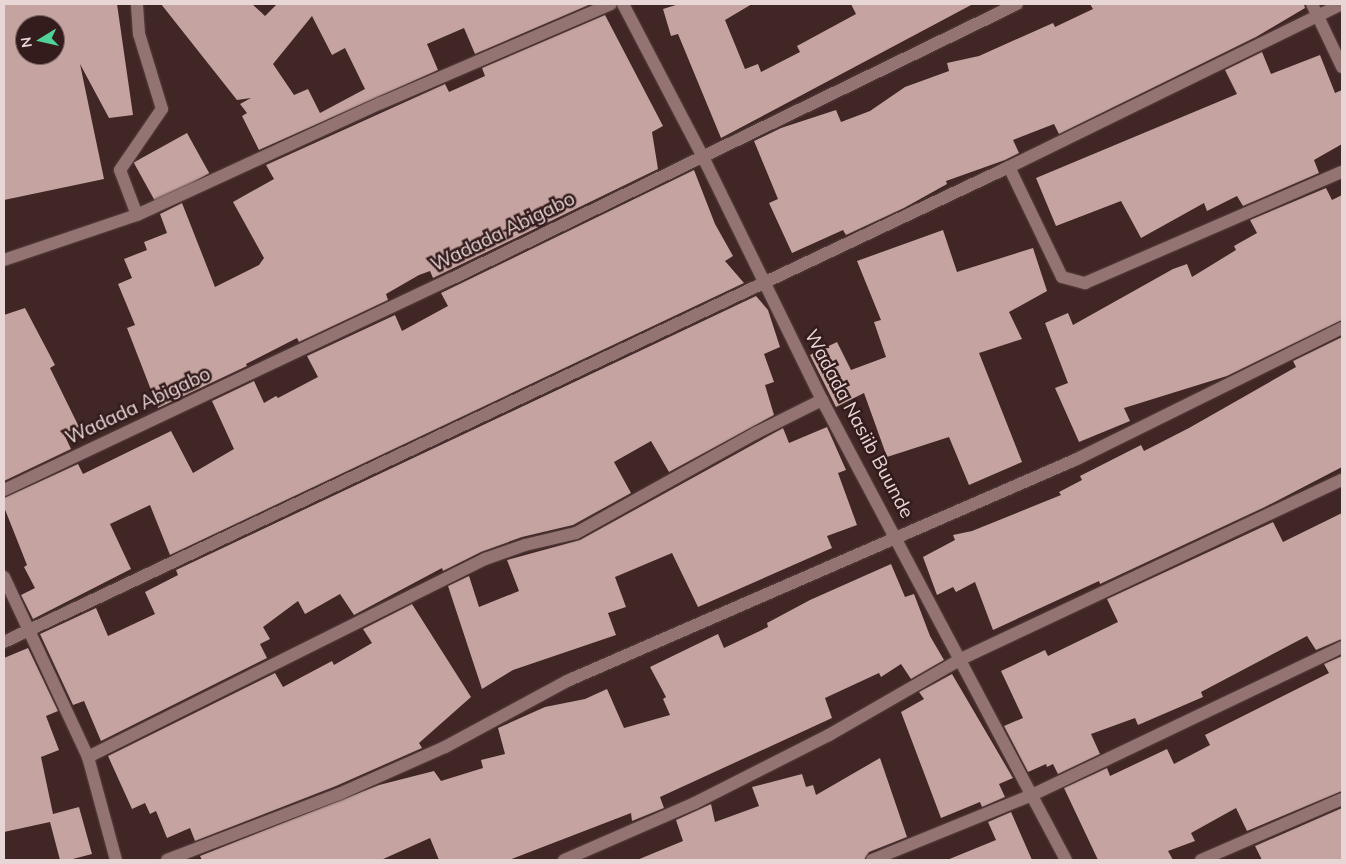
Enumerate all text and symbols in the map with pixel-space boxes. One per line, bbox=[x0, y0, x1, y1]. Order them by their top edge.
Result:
north arrow bbox=[15, 15, 65, 65]
text: N bbox=[16, 36, 36, 49]
street label: Wadada Abigabo bbox=[427, 187, 579, 277]
street label: Wadada Nasiib Buunde bbox=[800, 326, 918, 522]
street label: Wadada Abigabo bbox=[62, 362, 214, 450]

